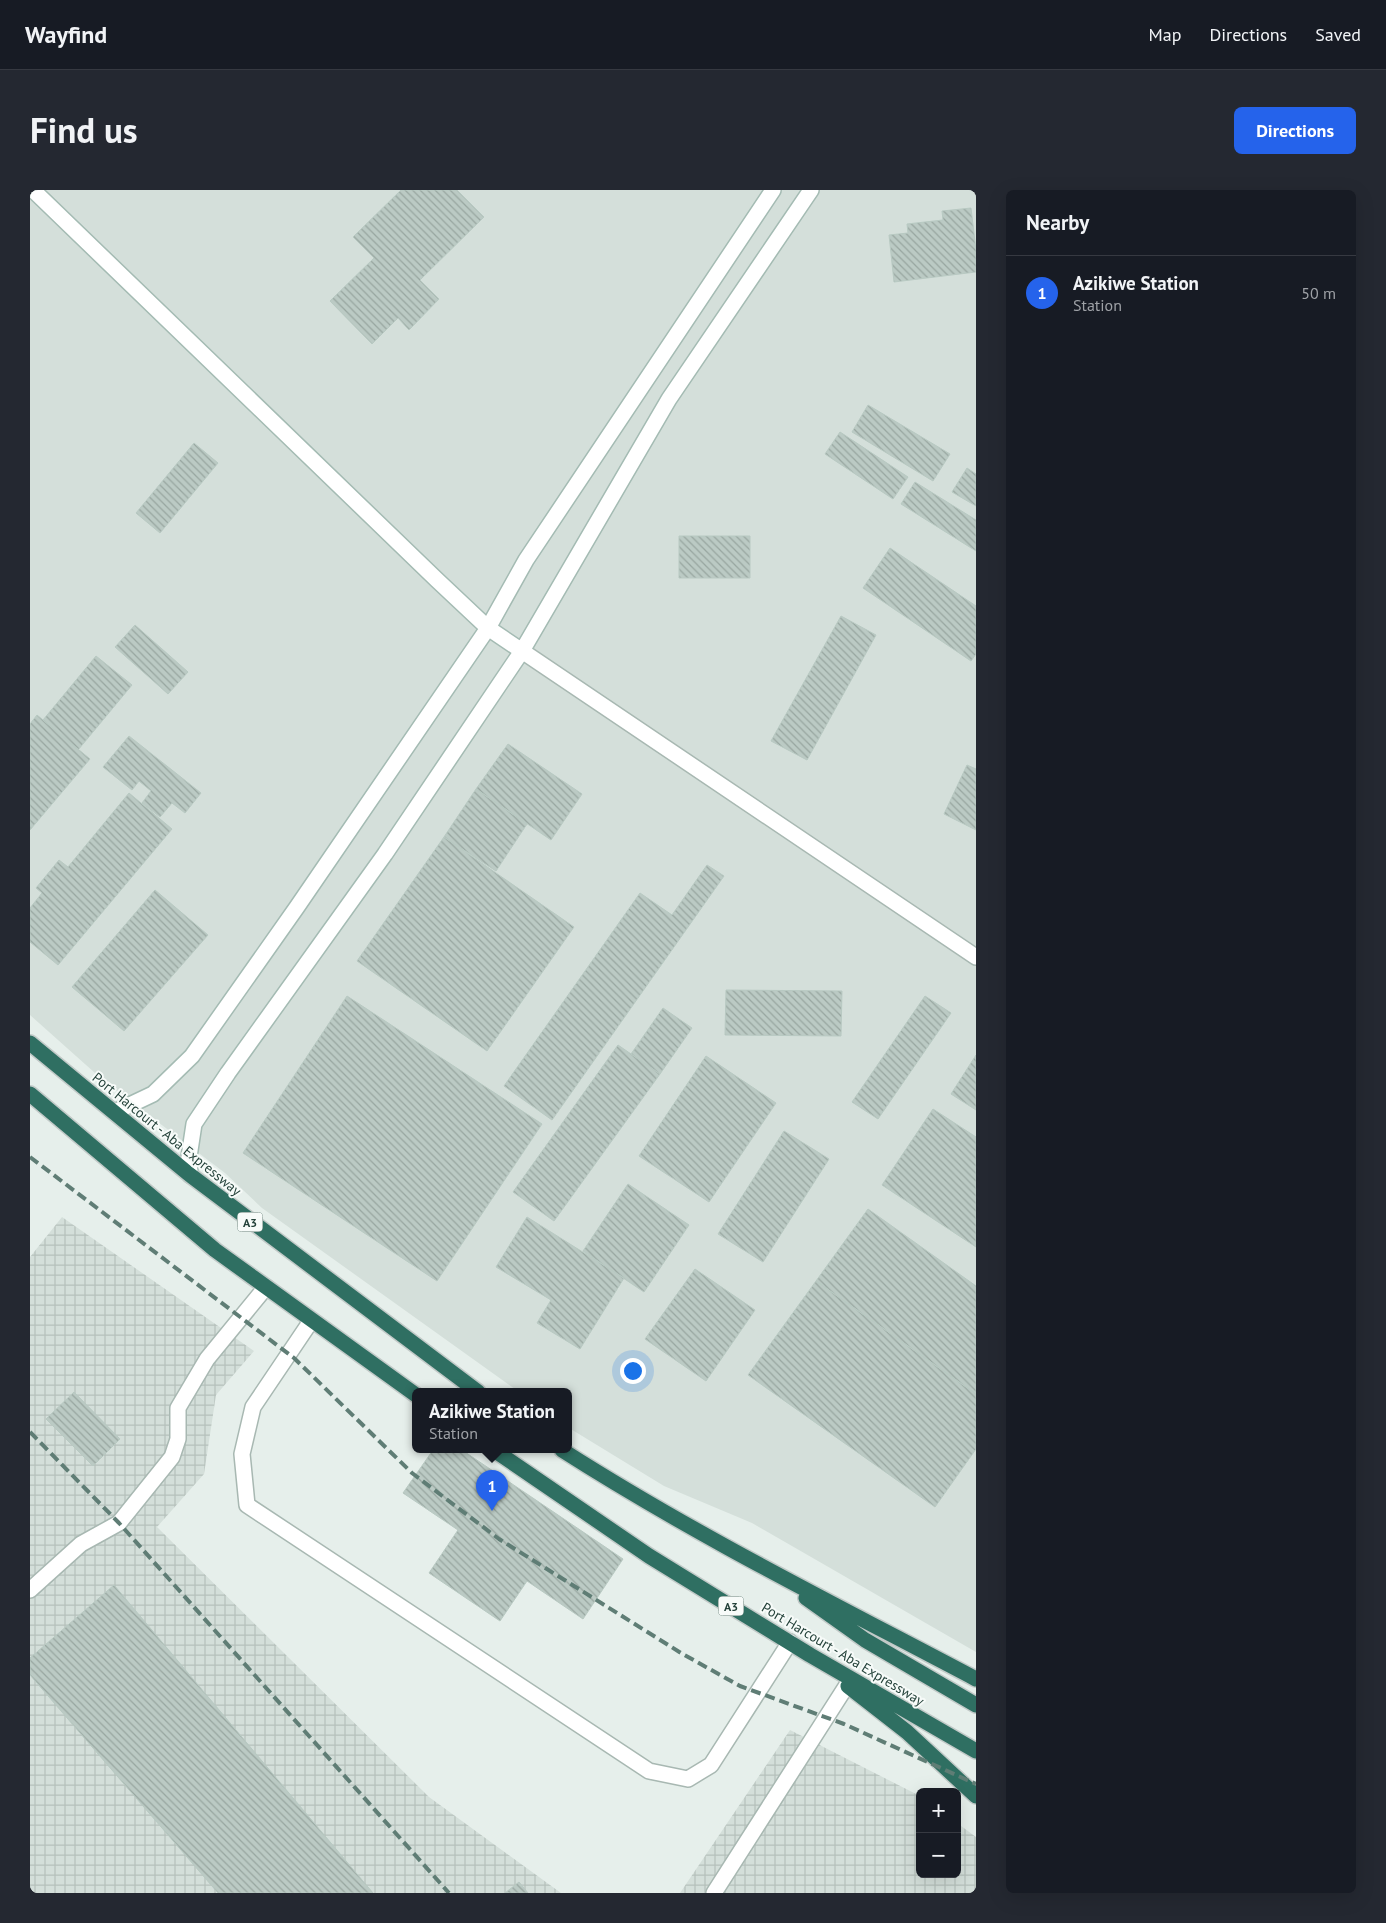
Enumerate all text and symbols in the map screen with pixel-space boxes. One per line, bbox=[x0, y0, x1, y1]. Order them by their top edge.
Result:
text: Wayfind bbox=[25, 19, 107, 50]
text: Map bbox=[1149, 23, 1181, 46]
text: Directions bbox=[1209, 23, 1287, 46]
text: Saved bbox=[1315, 23, 1361, 46]
text: Find us bbox=[30, 107, 138, 153]
button: Directions bbox=[1234, 107, 1356, 154]
text: Nearby bbox=[1026, 209, 1089, 236]
text: Azikiwe Station bbox=[1073, 271, 1199, 295]
text: 1 bbox=[1037, 283, 1047, 303]
text: 50 m bbox=[1301, 283, 1336, 303]
text: Station bbox=[1073, 295, 1122, 315]
street label: Port Harcourt - Aba Expressway bbox=[89, 1068, 246, 1200]
road number: A3 bbox=[238, 1212, 262, 1232]
your location bbox=[620, 1358, 646, 1384]
popup bbox=[412, 1388, 572, 1453]
text: Azikiwe Station bbox=[429, 1399, 555, 1423]
text: Station bbox=[429, 1423, 478, 1443]
pin: 1 bbox=[476, 1470, 508, 1511]
road number: A3 bbox=[718, 1596, 744, 1615]
street label: Port Harcourt - Aba Expressway bbox=[758, 1598, 928, 1710]
map controls bbox=[916, 1788, 961, 1878]
button: + bbox=[916, 1788, 961, 1833]
button: − bbox=[916, 1833, 961, 1878]

